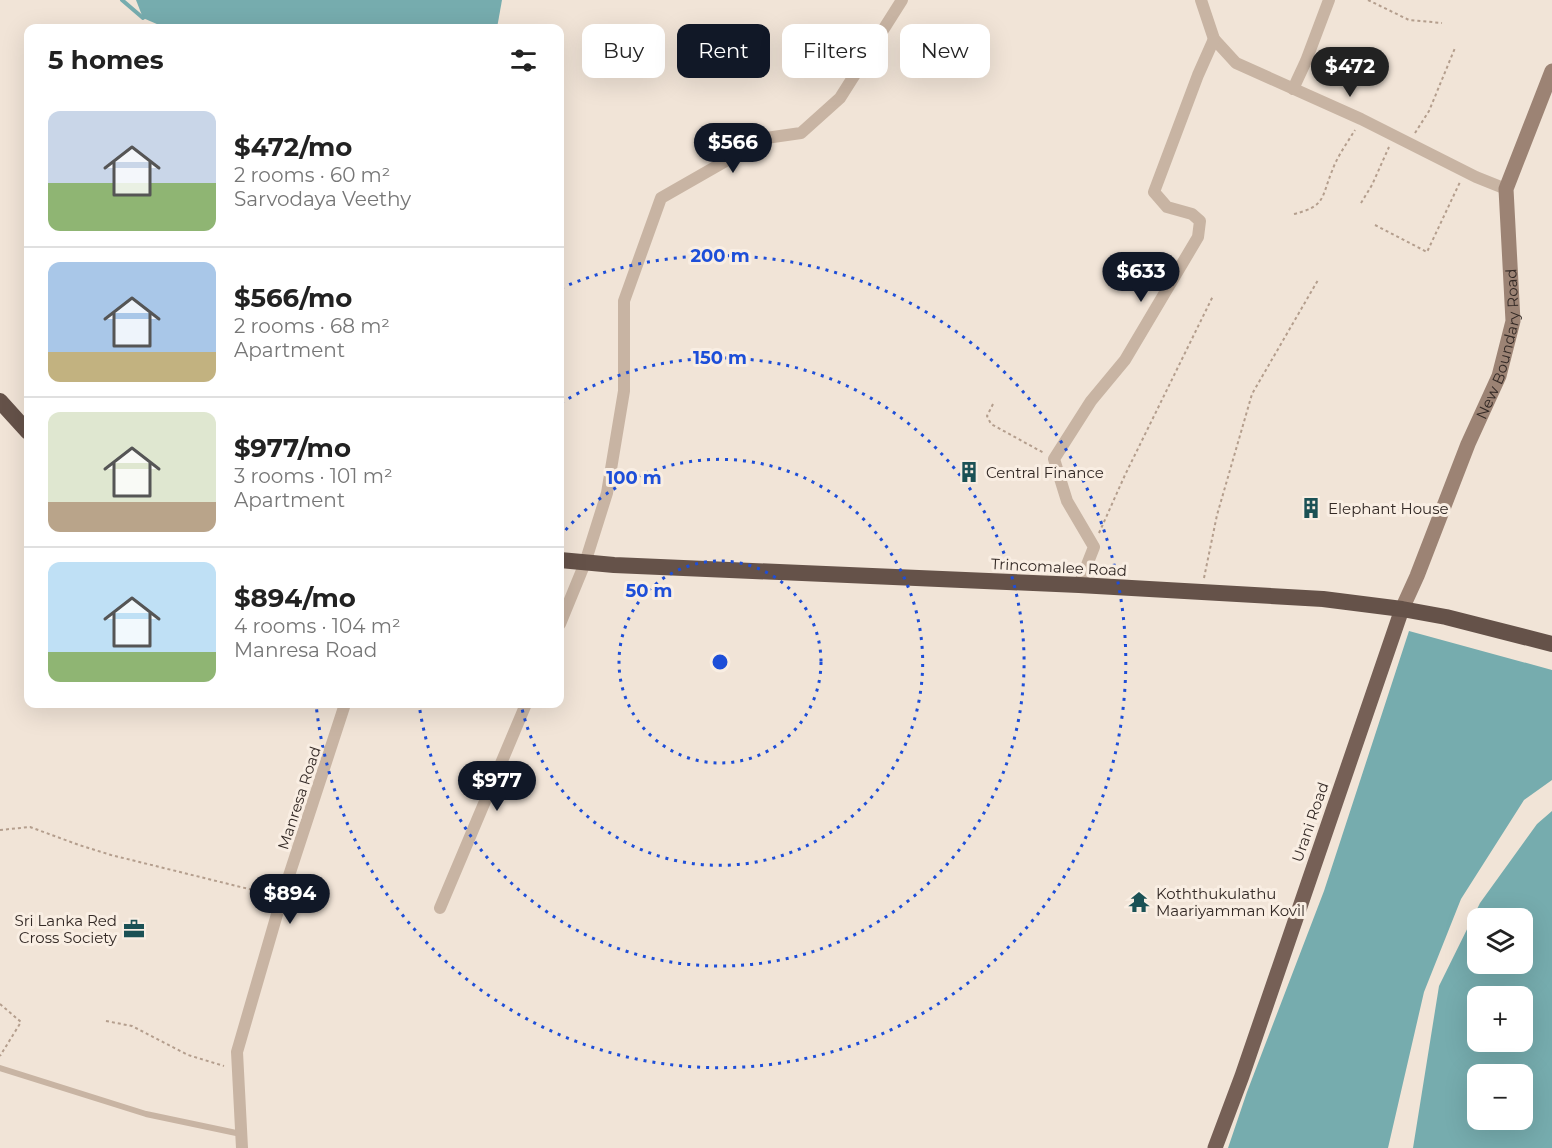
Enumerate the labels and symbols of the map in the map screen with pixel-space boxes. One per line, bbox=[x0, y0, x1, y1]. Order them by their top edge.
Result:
pin: $472 bbox=[1314, 47, 1386, 98]
pin: $566 bbox=[697, 123, 769, 174]
text: 200 m bbox=[690, 245, 750, 267]
pin: $633 bbox=[1105, 252, 1177, 303]
street label: New Boundary Road bbox=[1471, 268, 1523, 422]
text: 150 m bbox=[693, 347, 747, 369]
building icon: Central Finance bbox=[957, 460, 981, 484]
place label: Central Finance bbox=[986, 463, 1104, 482]
text: 100 m bbox=[606, 467, 662, 489]
building icon: Elephant House bbox=[1299, 496, 1323, 520]
place label: Elephant House bbox=[1328, 499, 1449, 518]
street label: Trincomalee Road bbox=[990, 554, 1128, 580]
text: 50 m bbox=[626, 580, 672, 602]
centre of rings bbox=[710, 652, 730, 672]
street label: Manresa Road bbox=[273, 744, 325, 852]
pin: $977 bbox=[461, 761, 533, 812]
street label: Urani Road bbox=[1287, 779, 1333, 865]
pin: $894 bbox=[254, 874, 326, 925]
place label: Koththukulathu Maariyamman Kovil bbox=[1156, 884, 1305, 920]
temple icon: Koththukulathu Maariyamman Kovil bbox=[1127, 890, 1151, 914]
place label: Sri Lanka Red Cross Society bbox=[14, 911, 118, 947]
office icon: Sri Lanka Red Cross Society bbox=[122, 917, 146, 941]

